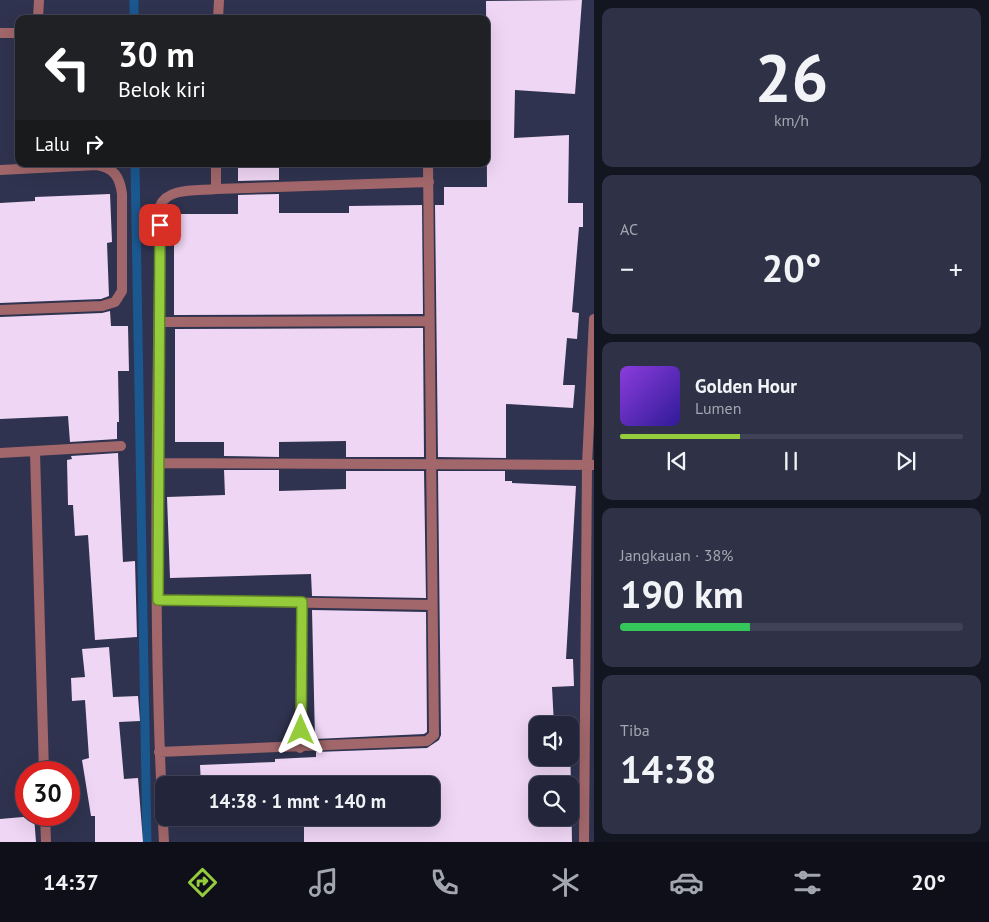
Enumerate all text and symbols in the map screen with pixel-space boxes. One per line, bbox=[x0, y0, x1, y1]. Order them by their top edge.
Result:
text: 30 m bbox=[118, 31, 195, 77]
icon: left bbox=[35, 35, 100, 100]
text: 26 bbox=[755, 35, 828, 119]
text: Belok kiri bbox=[118, 75, 206, 103]
text: km/h bbox=[774, 110, 809, 130]
icon: right bbox=[80, 130, 108, 158]
text: Lalu bbox=[35, 132, 70, 156]
pin bbox=[139, 204, 181, 246]
icon: arrive bbox=[146, 211, 174, 239]
text: AC bbox=[620, 219, 638, 239]
text: 20° bbox=[762, 243, 821, 292]
text: − bbox=[620, 250, 634, 287]
text: + bbox=[949, 250, 963, 287]
text: Golden Hour bbox=[695, 374, 797, 398]
text: Lumen bbox=[695, 398, 741, 418]
icon: previous bbox=[663, 447, 691, 475]
icon: pause bbox=[777, 447, 805, 475]
icon: next bbox=[892, 447, 920, 475]
text: Jangkauan · 38% bbox=[620, 545, 733, 565]
text: 190 km bbox=[620, 569, 744, 618]
position arrow bbox=[274, 703, 326, 755]
map controls bbox=[529, 716, 579, 826]
button: sound bbox=[529, 716, 579, 766]
text: Tiba bbox=[620, 720, 650, 740]
text: 14:38 bbox=[620, 744, 716, 793]
speed limit sign: 30 bbox=[15, 761, 80, 826]
button: search bbox=[529, 776, 579, 826]
text: 14:38 · 1 mnt · 140 m bbox=[209, 789, 386, 813]
icon: directions bbox=[185, 865, 220, 900]
icon: music bbox=[306, 865, 341, 900]
icon: phone bbox=[427, 865, 462, 900]
icon: climate bbox=[548, 865, 583, 900]
icon: car bbox=[669, 865, 704, 900]
icon: filters bbox=[790, 865, 825, 900]
text: 14:37 bbox=[43, 868, 99, 896]
text: 20° bbox=[911, 868, 946, 896]

